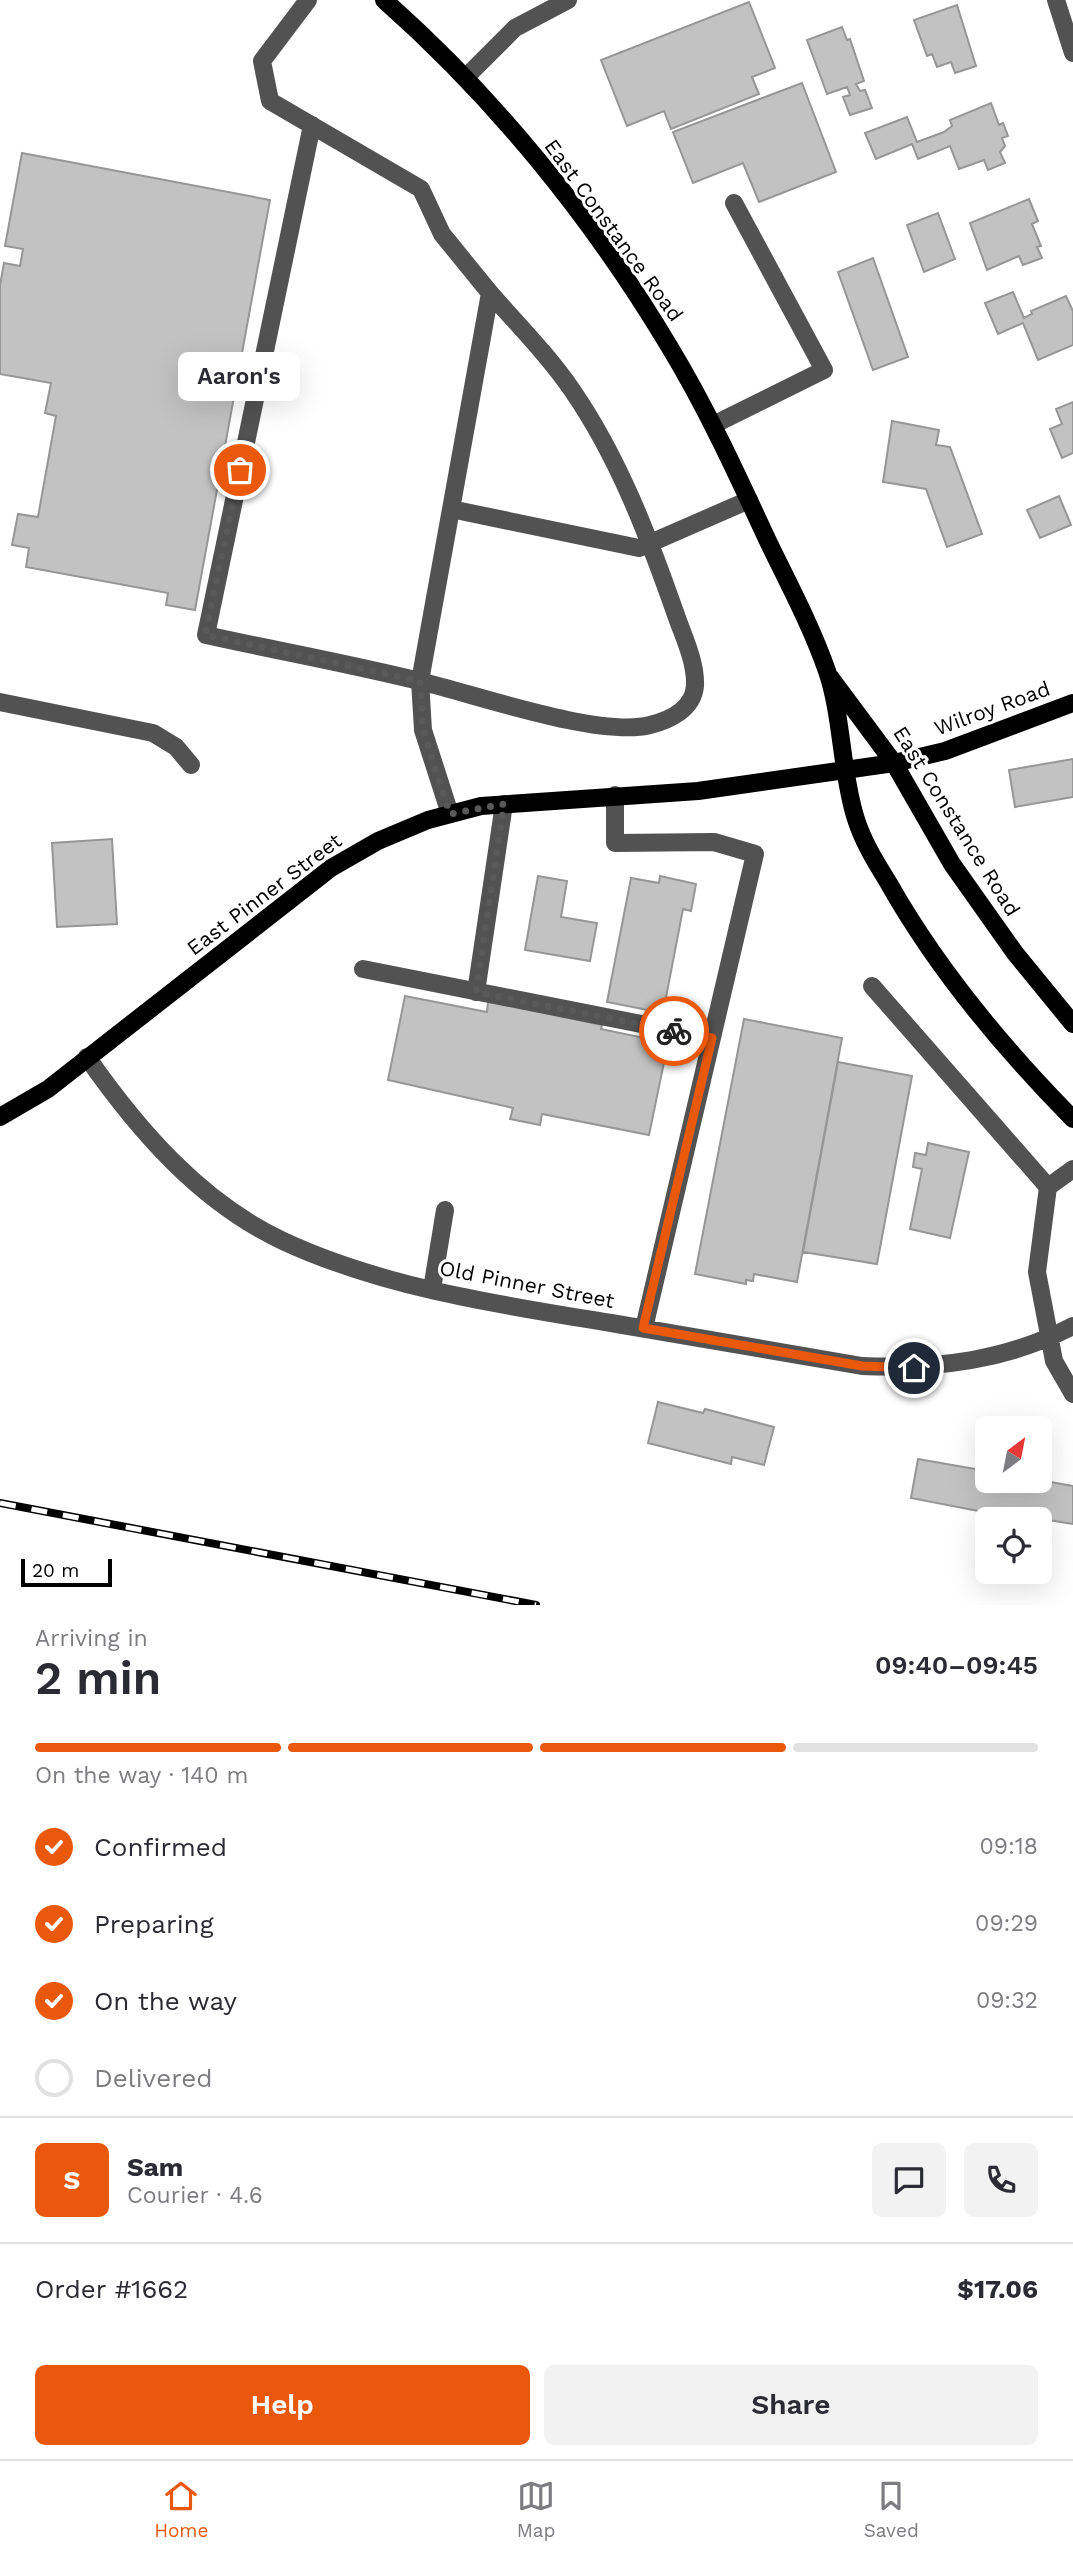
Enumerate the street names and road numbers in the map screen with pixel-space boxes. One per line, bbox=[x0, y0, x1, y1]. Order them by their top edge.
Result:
street label: East Constance Road bbox=[539, 134, 689, 326]
street label: Wilroy Road bbox=[931, 675, 1053, 741]
street label: East Constance Road bbox=[888, 721, 1026, 921]
street label: East Pinner Street bbox=[182, 828, 346, 960]
street label: Old Pinner Street bbox=[438, 1255, 617, 1313]

